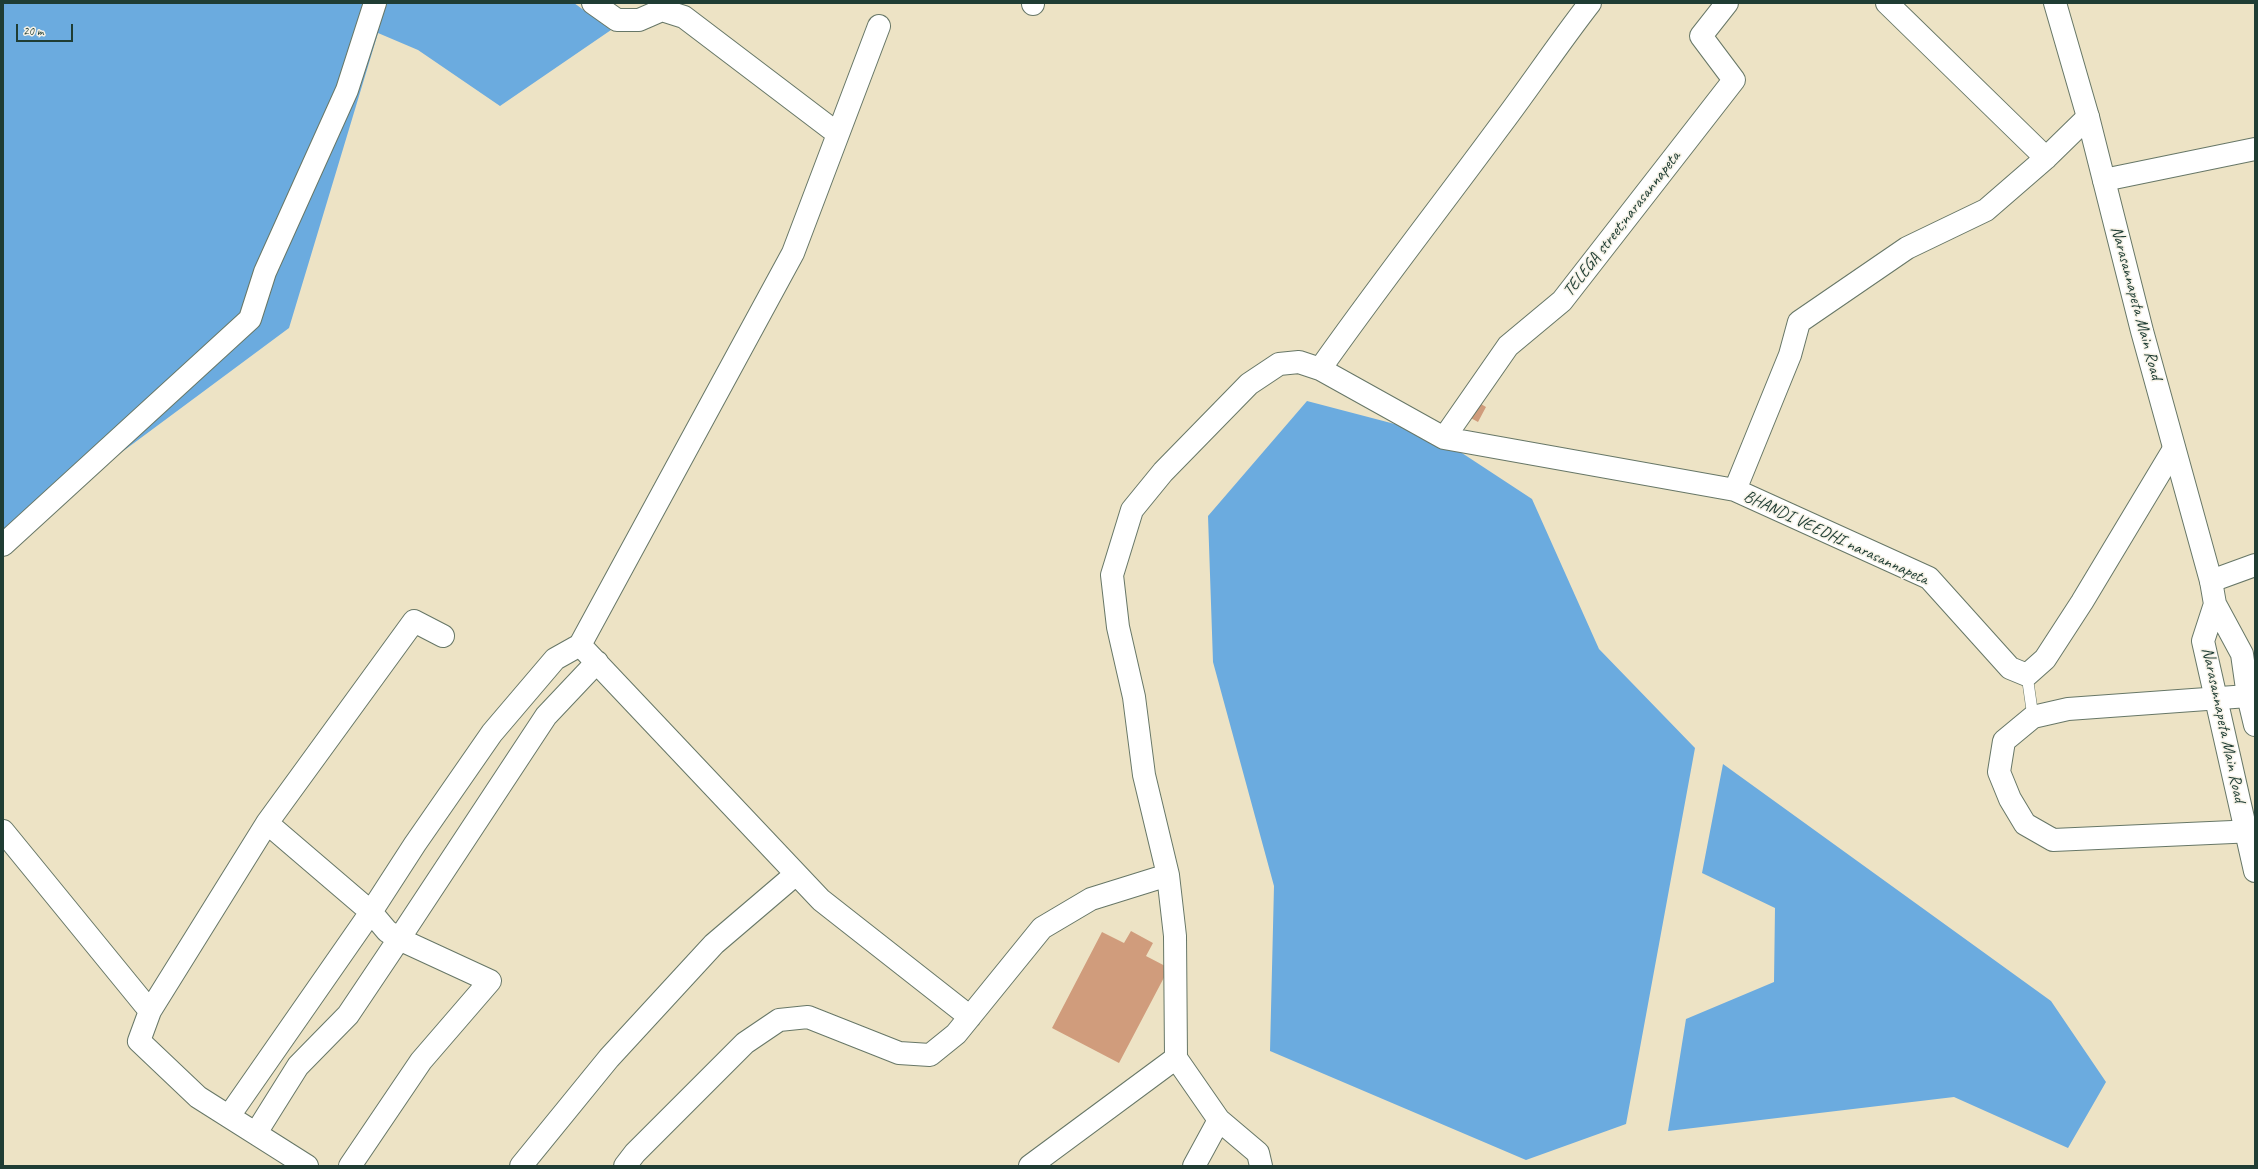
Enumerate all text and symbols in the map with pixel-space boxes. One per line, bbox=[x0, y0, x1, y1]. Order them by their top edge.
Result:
scale bar bbox=[18, 16, 75, 42]
text: 20 m bbox=[23, 23, 43, 39]
street label: TELEGA street;narasannapeta bbox=[1559, 147, 1685, 301]
street label: Narasannapeta Main Road bbox=[2106, 224, 2166, 382]
street label: BHANDI VEEDHI narasannapeta bbox=[1740, 486, 1932, 590]
street label: Narasannapeta Main Road bbox=[2197, 646, 2249, 804]

